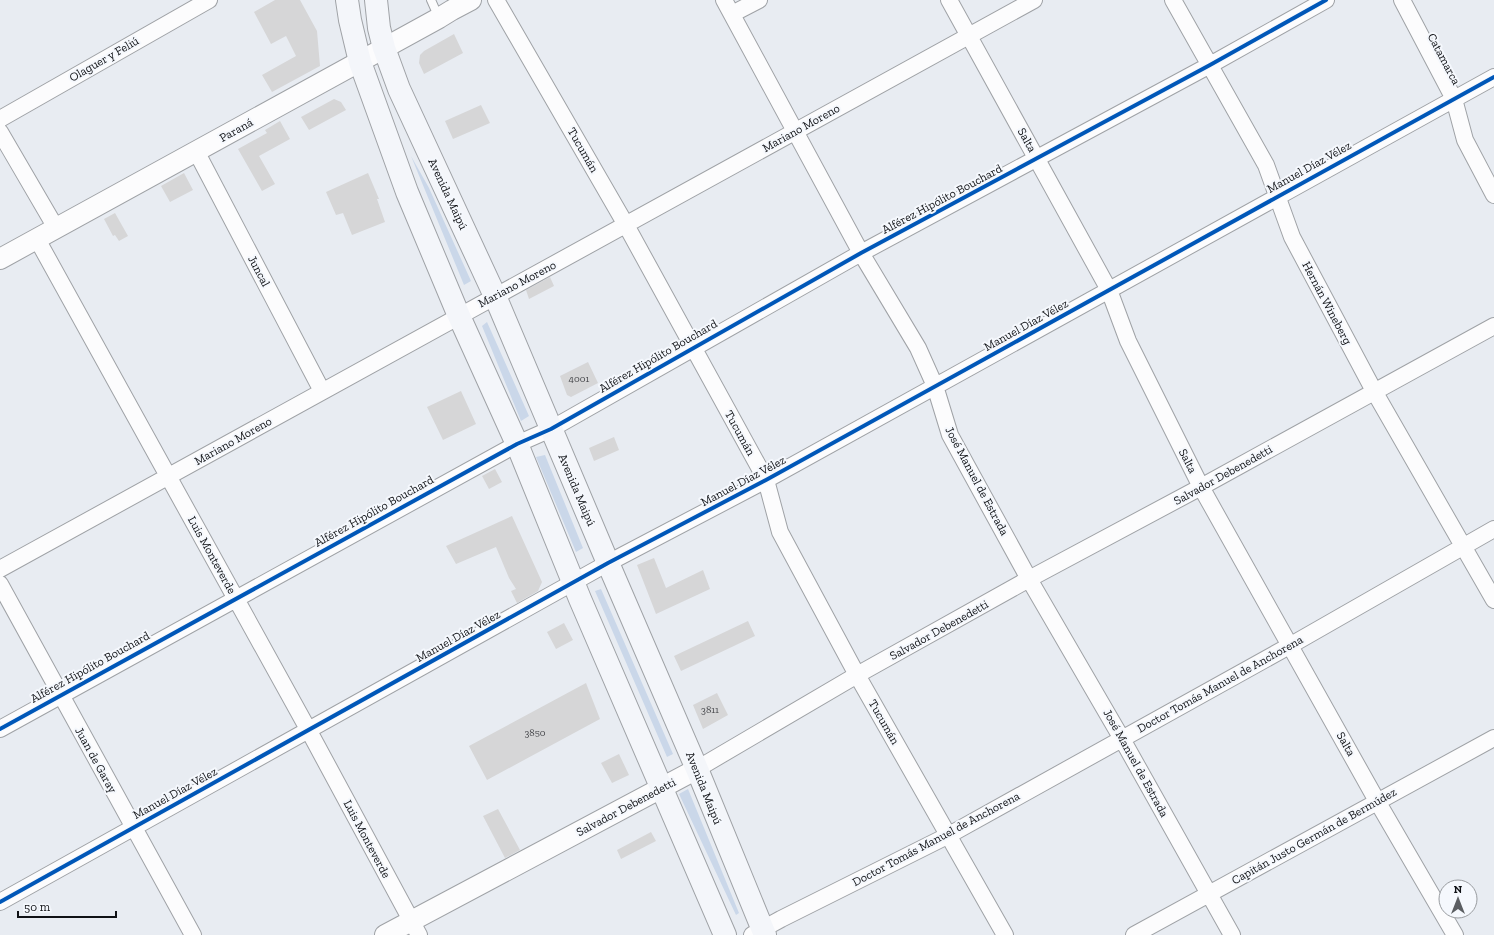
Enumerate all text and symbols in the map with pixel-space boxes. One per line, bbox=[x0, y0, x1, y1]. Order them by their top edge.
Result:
street label: Catamarca bbox=[1425, 31, 1463, 87]
street label: Olaguer y Feliú bbox=[67, 33, 141, 85]
street label: Mariano Moreno bbox=[760, 101, 842, 155]
street label: Paraná bbox=[217, 115, 255, 145]
street label: Tucumán bbox=[565, 125, 601, 175]
street label: Salta bbox=[1015, 125, 1039, 155]
street label: Manuel Díaz Vélez bbox=[1265, 138, 1354, 196]
street label: Avenida Maipú bbox=[425, 156, 471, 232]
street label: Alférez Hipólito Bouchard bbox=[879, 161, 1005, 237]
street label: Juncal bbox=[245, 253, 273, 289]
street label: Mariano Moreno bbox=[476, 258, 558, 310]
street label: Hernán Wineberg bbox=[1299, 259, 1355, 347]
street label: Manuel Díaz Vélez bbox=[982, 296, 1071, 354]
street label: Alférez Hipólito Bouchard bbox=[596, 316, 720, 396]
house number: 4001 bbox=[569, 373, 590, 385]
street label: Tucumán bbox=[722, 408, 758, 458]
street label: Mariano Moreno bbox=[192, 414, 274, 468]
street label: José Manuel de Estrada bbox=[942, 424, 1012, 538]
street label: Salvador Debenedetti bbox=[1171, 442, 1275, 508]
street label: Salta bbox=[1176, 446, 1200, 476]
street label: Avenida Maipú bbox=[555, 452, 599, 528]
street label: Manuel Díaz Vélez bbox=[698, 453, 788, 509]
street label: Alférez Hipólito Bouchard bbox=[312, 472, 436, 550]
street label: Luis Monteverde bbox=[185, 514, 239, 597]
street label: Salvador Debenedetti bbox=[887, 597, 991, 663]
street label: Manuel Díaz Vélez bbox=[414, 607, 503, 665]
street label: Alférez Hipólito Bouchard bbox=[28, 628, 152, 706]
street label: Doctor Tomás Manuel de Anchorena bbox=[1135, 632, 1306, 736]
street label: Tucumán bbox=[866, 697, 902, 747]
house number: 3811 bbox=[701, 704, 719, 716]
street label: José Manuel de Estrada bbox=[1100, 707, 1172, 820]
street label: Juan de Garay bbox=[72, 725, 120, 796]
house number: 3850 bbox=[524, 727, 546, 739]
street label: Salta bbox=[1334, 729, 1358, 759]
street label: Avenida Maipú bbox=[683, 750, 725, 827]
street label: Manuel Díaz Vélez bbox=[131, 764, 220, 822]
street label: Salvador Debenedetti bbox=[574, 775, 679, 839]
street label: Capitán Justo Germán de Bermúdez bbox=[1229, 785, 1399, 887]
street label: Doctor Tomás Manuel de Anchorena bbox=[850, 789, 1022, 889]
street label: Luis Monteverde bbox=[341, 798, 394, 881]
north arrow bbox=[1438, 879, 1478, 919]
text: N bbox=[1454, 883, 1463, 896]
scale bar bbox=[18, 893, 116, 919]
text: 50 m bbox=[24, 900, 51, 914]

